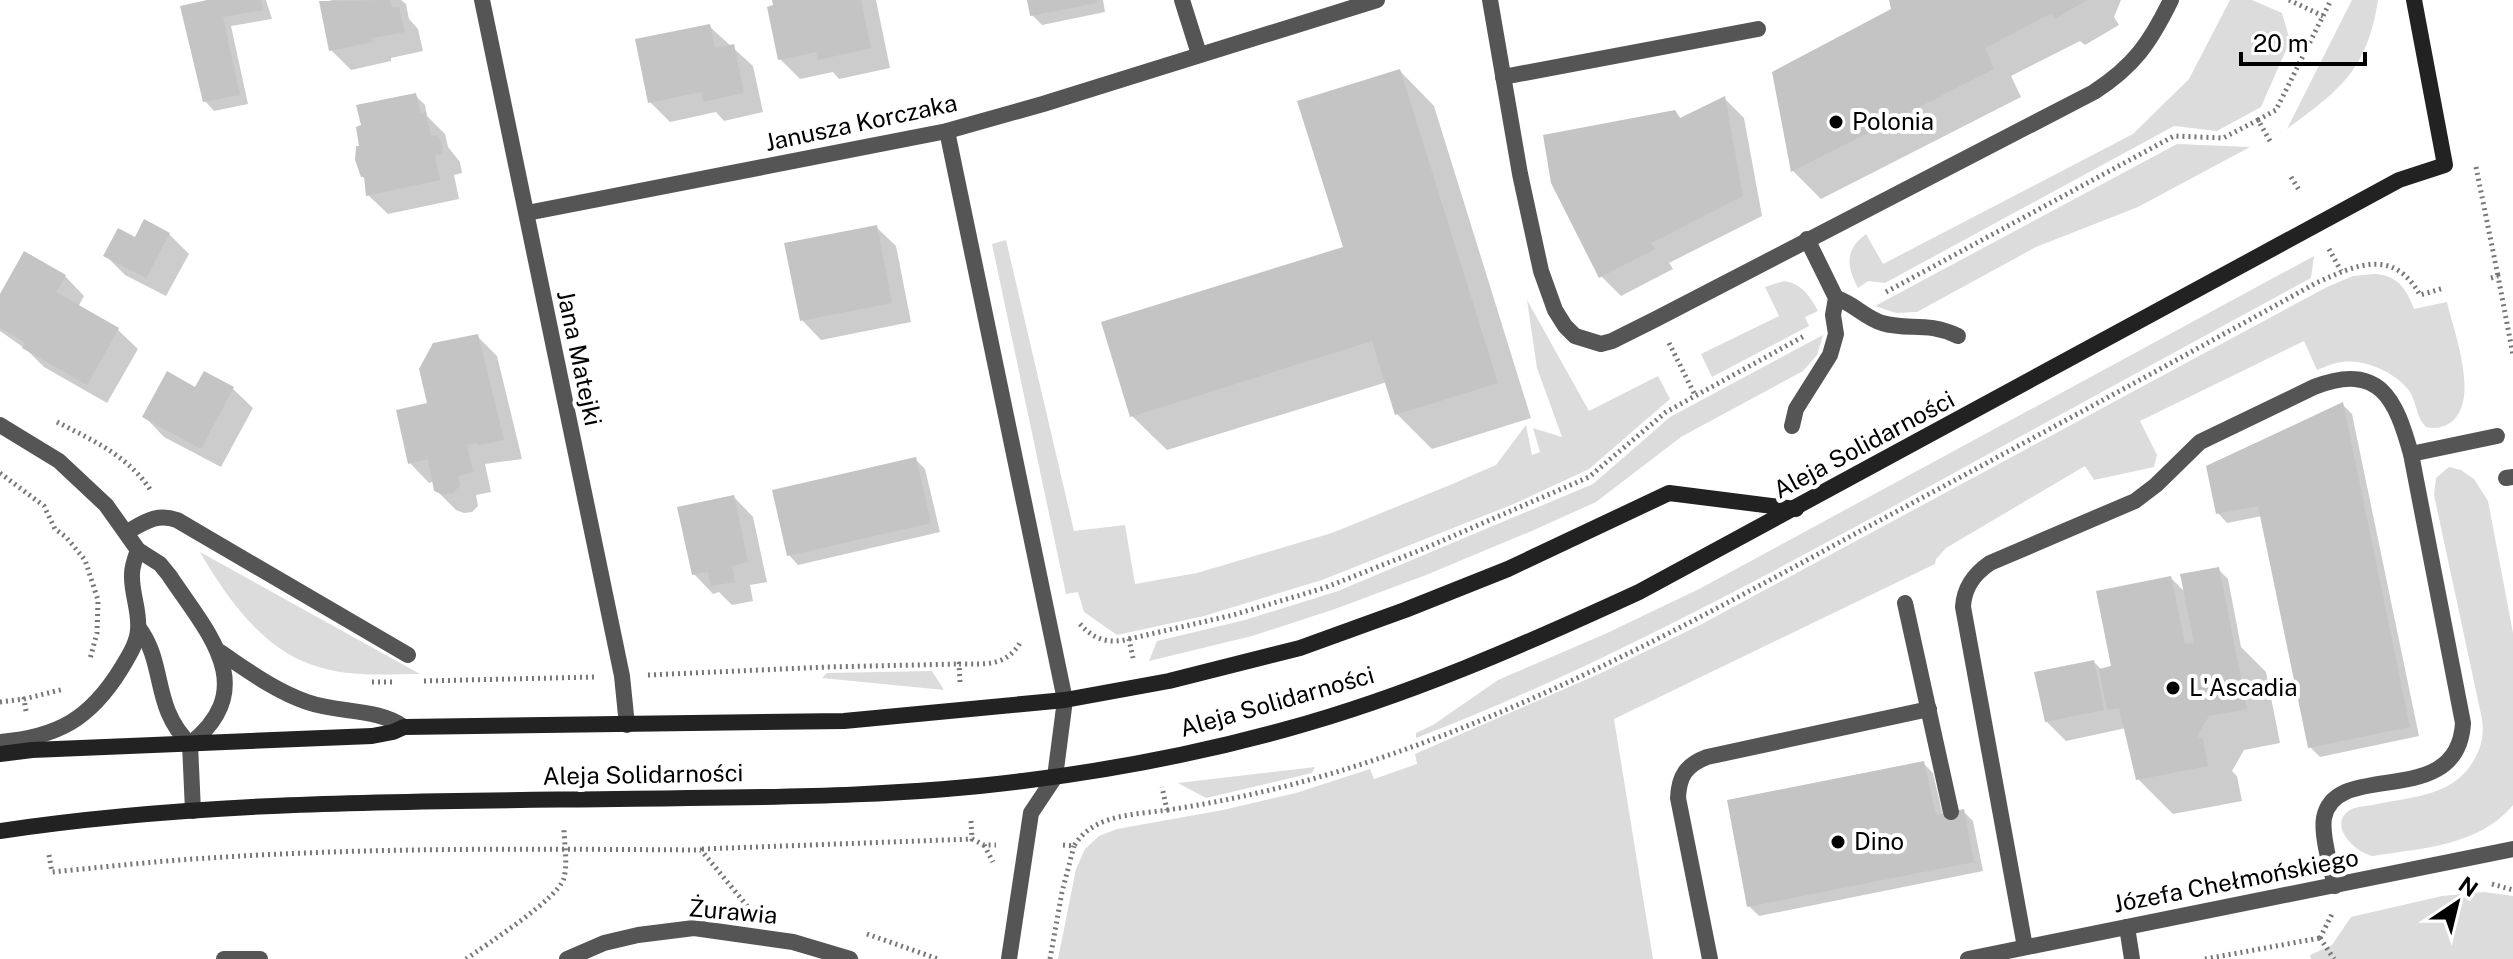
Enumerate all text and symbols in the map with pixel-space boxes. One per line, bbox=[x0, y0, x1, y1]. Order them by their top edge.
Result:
scale bar bbox=[2241, 16, 2365, 66]
text: 20 m bbox=[2253, 29, 2309, 57]
street label: Janusza Korczaka bbox=[762, 88, 959, 156]
place label: Polonia bbox=[1852, 107, 1934, 135]
marker: Polonia bbox=[1827, 113, 1845, 131]
street label: Jana Matejki bbox=[552, 287, 608, 428]
street label: Aleja Solidarności bbox=[1768, 385, 1959, 504]
street label: Aleja Solidarności bbox=[1176, 660, 1377, 742]
place label: L'Ascadia bbox=[2189, 673, 2297, 701]
marker: L'Ascadia bbox=[2164, 679, 2182, 697]
street label: Aleja Solidarności bbox=[542, 758, 744, 790]
place label: Dino bbox=[1854, 827, 1904, 855]
marker: Dino bbox=[1829, 833, 1847, 851]
street label: Józefa Chełmońskiego bbox=[2111, 842, 2361, 918]
north arrow bbox=[2417, 863, 2497, 943]
text: N bbox=[2454, 871, 2483, 902]
street label: Żurawia bbox=[688, 893, 779, 929]

